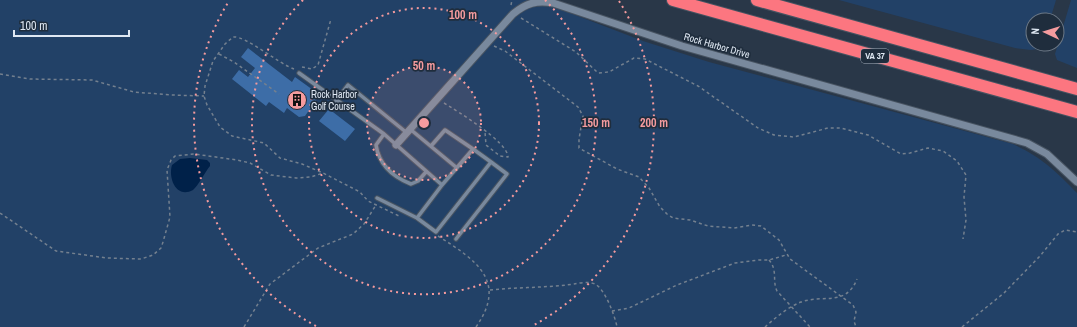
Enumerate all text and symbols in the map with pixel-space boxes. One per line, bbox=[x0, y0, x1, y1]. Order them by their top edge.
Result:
text: 100 m bbox=[449, 7, 477, 23]
scale bar bbox=[14, 12, 129, 38]
north arrow bbox=[1025, 12, 1065, 52]
text: 100 m bbox=[20, 18, 47, 34]
text: N bbox=[1028, 28, 1042, 35]
street label: Rock Harbor Drive bbox=[682, 30, 752, 61]
road number: VA 37 bbox=[861, 49, 889, 63]
text: 50 m bbox=[413, 58, 435, 74]
place label: Rock Harbor Golf Course bbox=[311, 88, 357, 113]
building icon: Rock Harbor Golf Course bbox=[286, 89, 308, 111]
text: 150 m bbox=[582, 115, 610, 131]
text: 200 m bbox=[640, 115, 668, 131]
centre of rings bbox=[417, 116, 431, 130]

